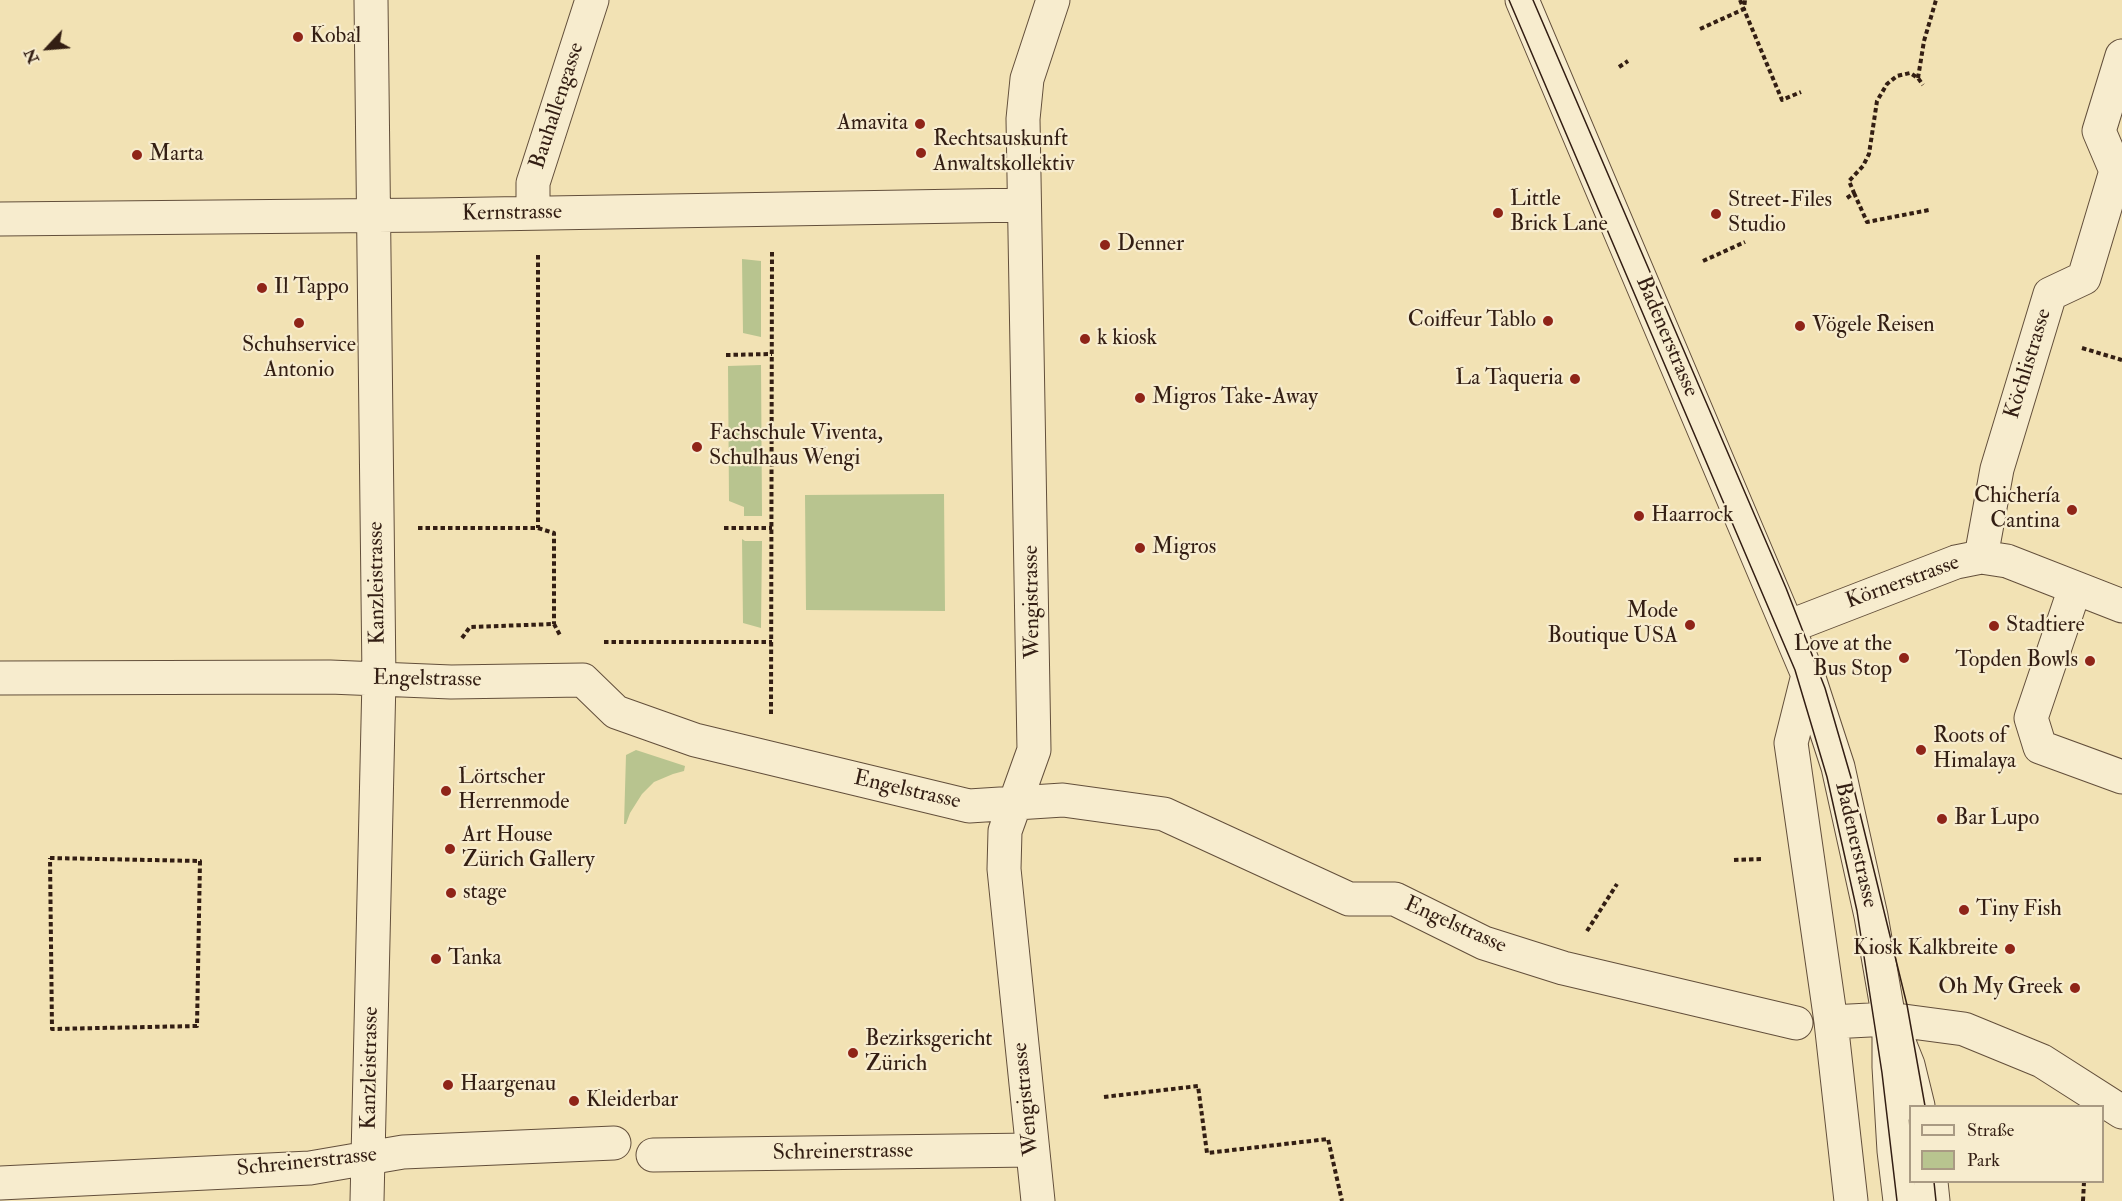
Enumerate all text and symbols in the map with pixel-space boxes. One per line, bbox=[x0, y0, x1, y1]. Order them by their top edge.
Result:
north arrow bbox=[18, 18, 78, 78]
place label: Kobal bbox=[310, 24, 361, 50]
marker: Kobal bbox=[291, 30, 305, 44]
street label: Bauhallengasse bbox=[525, 39, 591, 173]
text: N bbox=[20, 45, 44, 67]
place label: Amavita bbox=[837, 111, 908, 137]
marker: Amavita bbox=[913, 117, 927, 131]
place label: Rechtsauskunft Anwaltskollektiv bbox=[933, 127, 1074, 178]
place label: Marta bbox=[149, 142, 204, 168]
marker: Rechtsauskunft Anwaltskollektiv bbox=[914, 146, 928, 160]
marker: Marta bbox=[130, 148, 144, 162]
place label: Little Brick Lane bbox=[1510, 187, 1608, 238]
place label: Street-Files Studio bbox=[1728, 188, 1832, 240]
street label: Kernstrasse bbox=[462, 200, 562, 228]
marker: Little Brick Lane bbox=[1491, 206, 1505, 220]
marker: Street-Files Studio bbox=[1709, 207, 1723, 221]
place label: Denner bbox=[1117, 232, 1184, 258]
marker: Denner bbox=[1098, 238, 1112, 252]
street label: Badenerstrasse bbox=[1629, 273, 1703, 401]
place label: Il Tappo bbox=[274, 275, 349, 301]
marker: Il Tappo bbox=[255, 281, 269, 295]
street label: Köchlistrasse bbox=[2000, 306, 2058, 422]
place label: Coiffeur Tablo bbox=[1408, 308, 1536, 334]
place label: Vögele Reisen bbox=[1812, 313, 1935, 339]
marker: Coiffeur Tablo bbox=[1541, 314, 1555, 328]
marker: Schuhservice Antonio bbox=[292, 316, 306, 330]
marker: Vögele Reisen bbox=[1793, 319, 1807, 333]
place label: k kiosk bbox=[1097, 326, 1157, 352]
marker: k kiosk bbox=[1078, 332, 1092, 346]
place label: Schuhservice Antonio bbox=[242, 333, 356, 384]
place label: La Taqueria bbox=[1455, 366, 1563, 392]
marker: La Taqueria bbox=[1568, 372, 1582, 386]
place label: Migros Take-Away bbox=[1152, 385, 1318, 411]
marker: Migros Take-Away bbox=[1133, 391, 1147, 405]
place label: Fachschule Viventa, Schulhaus Wengi bbox=[709, 421, 883, 472]
marker: Fachschule Viventa, Schulhaus Wengi bbox=[690, 440, 704, 454]
place label: Chichería Cantina bbox=[1974, 484, 2060, 536]
place label: Haarrock bbox=[1651, 503, 1733, 529]
marker: Chichería Cantina bbox=[2065, 503, 2079, 517]
marker: Haarrock bbox=[1632, 509, 1646, 523]
street label: Kanzleistrasse bbox=[364, 521, 392, 645]
place label: Migros bbox=[1152, 535, 1216, 561]
marker: Migros bbox=[1133, 541, 1147, 555]
street label: Wengistrasse bbox=[1019, 545, 1047, 659]
street label: Körnerstrasse bbox=[1843, 550, 1963, 616]
place label: Mode Boutique USA bbox=[1547, 599, 1678, 650]
place label: Stadtiere bbox=[2006, 613, 2085, 639]
marker: Mode Boutique USA bbox=[1683, 618, 1697, 632]
marker: Stadtiere bbox=[1987, 619, 2001, 633]
place label: Love at the Bus Stop bbox=[1794, 632, 1892, 684]
place label: Topden Bowls bbox=[1955, 648, 2078, 674]
marker: Love at the Bus Stop bbox=[1897, 651, 1911, 665]
marker: Topden Bowls bbox=[2083, 654, 2097, 668]
street label: Engelstrasse bbox=[372, 666, 482, 694]
place label: Roots of Himalaya bbox=[1933, 724, 2016, 776]
marker: Roots of Himalaya bbox=[1914, 743, 1928, 757]
place label: Lörtscher Herrenmode bbox=[458, 765, 569, 816]
street label: Engelstrasse bbox=[851, 766, 963, 816]
street label: Badenerstrasse bbox=[1828, 779, 1882, 911]
marker: Lörtscher Herrenmode bbox=[439, 784, 453, 798]
place label: Bar Lupo bbox=[1954, 806, 2039, 832]
marker: Bar Lupo bbox=[1935, 812, 1949, 826]
place label: Art House Zürich Gallery bbox=[462, 823, 595, 874]
marker: Art House Zürich Gallery bbox=[443, 842, 457, 856]
place label: stage bbox=[463, 880, 507, 906]
marker: stage bbox=[444, 886, 458, 900]
street label: Engelstrasse bbox=[1400, 892, 1510, 960]
place label: Tiny Fish bbox=[1976, 897, 2062, 923]
marker: Tiny Fish bbox=[1957, 903, 1971, 917]
place label: Kiosk Kalkbreite bbox=[1853, 936, 1998, 962]
marker: Kiosk Kalkbreite bbox=[2003, 942, 2017, 956]
place label: Tanka bbox=[448, 946, 502, 972]
marker: Tanka bbox=[429, 952, 443, 966]
place label: Oh My Greek bbox=[1938, 975, 2063, 1001]
marker: Oh My Greek bbox=[2068, 981, 2082, 995]
street label: Kanzleistrasse bbox=[357, 1006, 385, 1130]
place label: Bezirksgericht Zürich bbox=[865, 1027, 992, 1078]
street label: Wengistrasse bbox=[1008, 1041, 1046, 1157]
marker: Bezirksgericht Zürich bbox=[846, 1046, 860, 1060]
place label: Haargenau bbox=[460, 1072, 556, 1098]
marker: Haargenau bbox=[441, 1078, 455, 1092]
place label: Kleiderbar bbox=[586, 1088, 678, 1114]
marker: Kleiderbar bbox=[567, 1094, 581, 1108]
legend bbox=[1909, 1105, 2104, 1183]
text: Straße bbox=[1967, 1119, 2014, 1142]
street label: Schreinerstrasse bbox=[772, 1139, 914, 1167]
street label: Schreinerstrasse bbox=[236, 1143, 378, 1183]
text: Park bbox=[1967, 1149, 2000, 1172]

